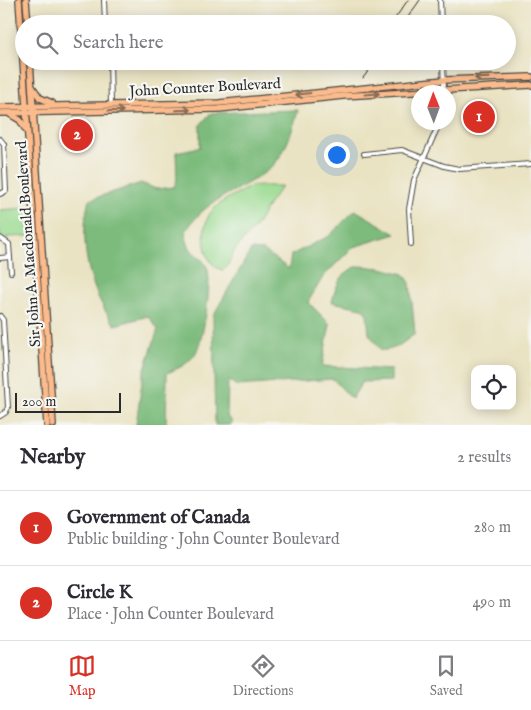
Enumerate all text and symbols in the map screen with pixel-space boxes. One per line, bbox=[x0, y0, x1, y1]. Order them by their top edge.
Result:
search box bbox=[15, 15, 516, 70]
icon: search bbox=[33, 29, 61, 57]
text: Search here bbox=[73, 31, 164, 55]
street label: John Counter Boulevard bbox=[127, 74, 282, 101]
one-way arrow bbox=[475, 74, 491, 83]
north arrow bbox=[411, 85, 456, 130]
one-way arrow bbox=[295, 89, 311, 99]
one-way arrow bbox=[364, 89, 380, 98]
pin: 1 bbox=[463, 98, 495, 136]
one-way arrow bbox=[107, 106, 123, 116]
one-way arrow bbox=[175, 106, 191, 115]
pin: 2 bbox=[61, 116, 93, 154]
street label: Sir John A. Macdonald Boulevard bbox=[12, 139, 45, 348]
your location bbox=[324, 142, 350, 168]
map controls bbox=[471, 365, 516, 410]
button: locate bbox=[471, 365, 516, 410]
scale bar bbox=[15, 390, 121, 413]
text: 200 m bbox=[22, 393, 56, 411]
text: Nearby bbox=[20, 444, 85, 471]
text: 2 results bbox=[457, 448, 511, 468]
text: Government of Canada bbox=[67, 506, 250, 530]
text: 1 bbox=[33, 518, 39, 538]
text: 280 m bbox=[474, 518, 511, 538]
text: Public building · John Counter Boulevard bbox=[67, 530, 340, 550]
text: Circle K bbox=[67, 581, 132, 605]
text: 2 bbox=[32, 593, 40, 613]
text: 490 m bbox=[472, 593, 511, 613]
text: Place · John Counter Boulevard bbox=[67, 605, 274, 625]
tab: Map bbox=[68, 652, 96, 700]
tab: Directions bbox=[232, 652, 293, 700]
tab: Saved bbox=[430, 652, 463, 700]

